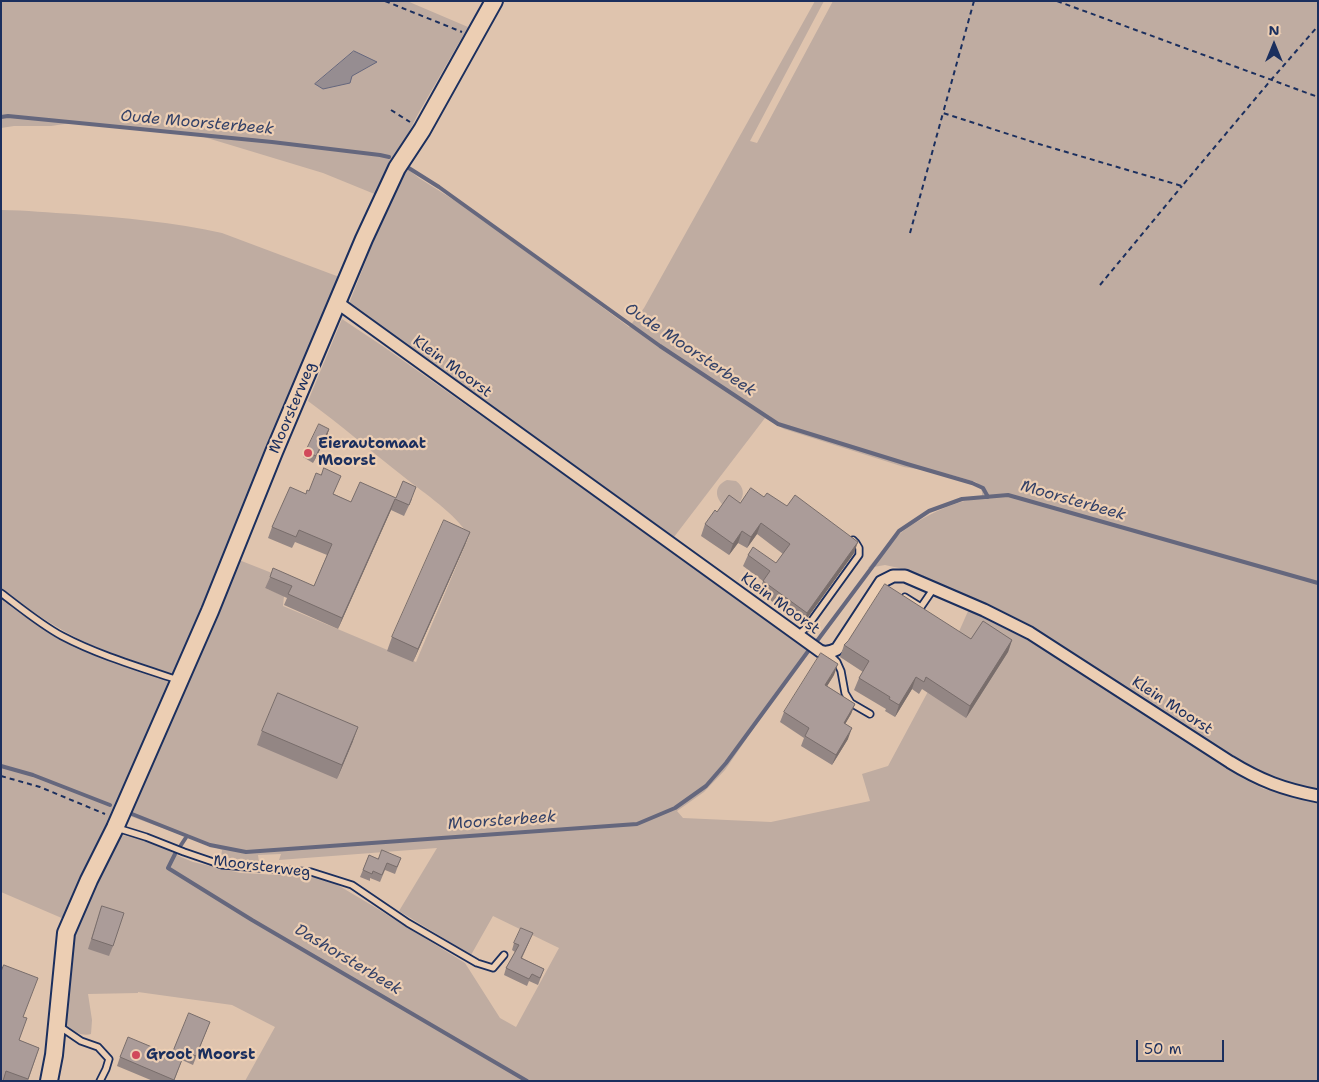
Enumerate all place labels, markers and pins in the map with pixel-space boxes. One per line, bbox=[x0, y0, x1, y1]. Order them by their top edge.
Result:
place label: Eierautomaat Moorst bbox=[318, 435, 426, 470]
marker: Eierautomaat Moorst bbox=[302, 447, 314, 459]
place label: Groot Moorst bbox=[146, 1046, 255, 1064]
marker: Groot Moorst bbox=[130, 1049, 142, 1061]

